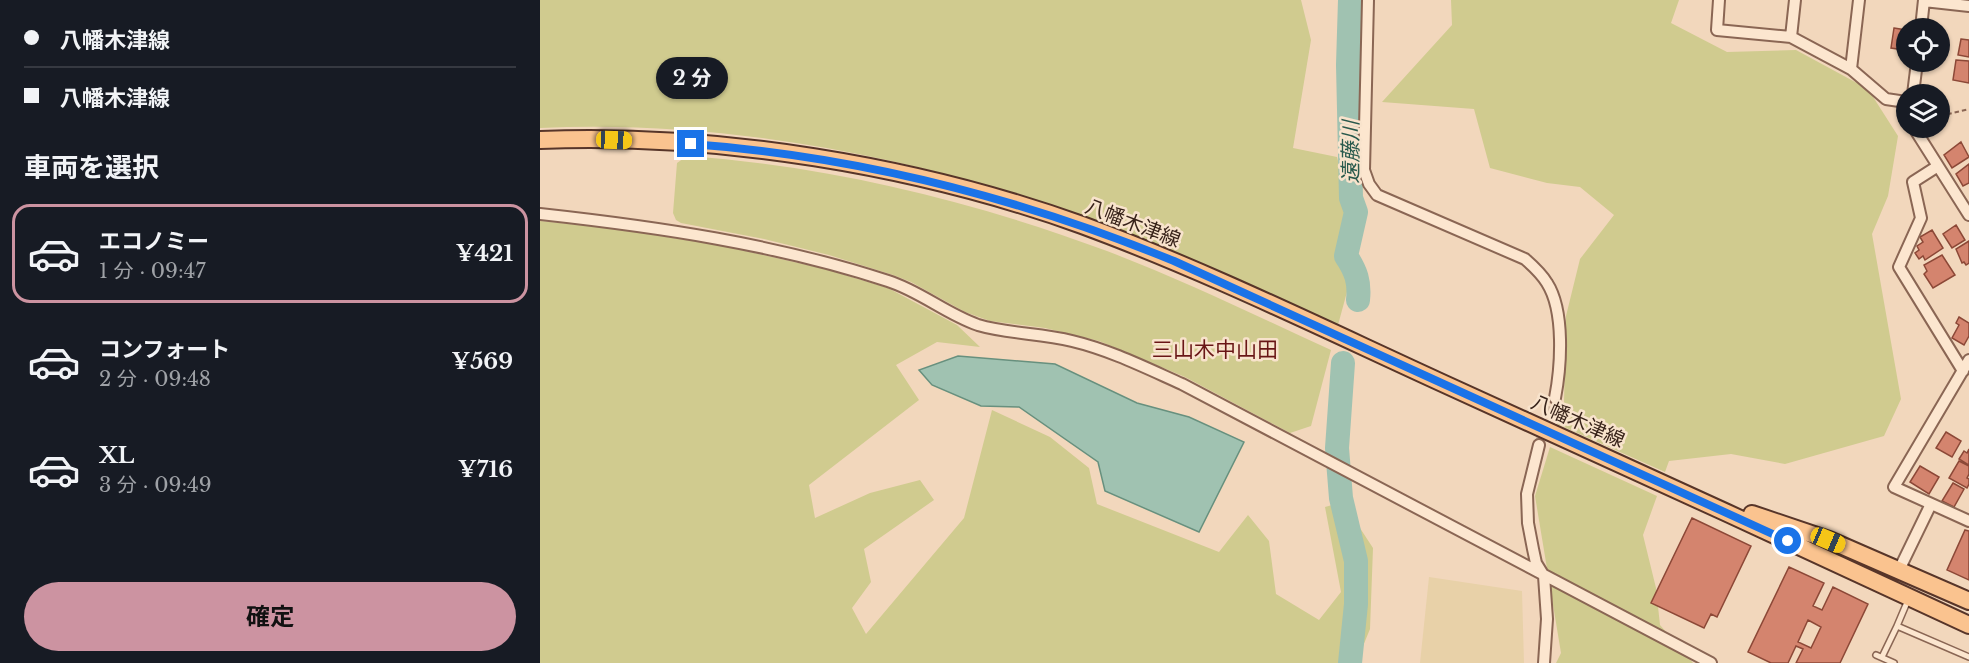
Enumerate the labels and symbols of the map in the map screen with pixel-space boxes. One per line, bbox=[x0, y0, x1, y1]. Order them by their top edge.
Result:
callout: 2 分 bbox=[655, 57, 727, 99]
water label: 遠藤川 bbox=[1338, 119, 1364, 184]
car bbox=[596, 130, 632, 150]
route end bbox=[677, 130, 704, 157]
street label: 八幡木津線 bbox=[1082, 194, 1184, 252]
district label: 三山木中山田 bbox=[1152, 337, 1278, 363]
street label: 八幡木津線 bbox=[1527, 390, 1629, 452]
car bbox=[1808, 525, 1848, 555]
route start bbox=[1774, 527, 1801, 554]

